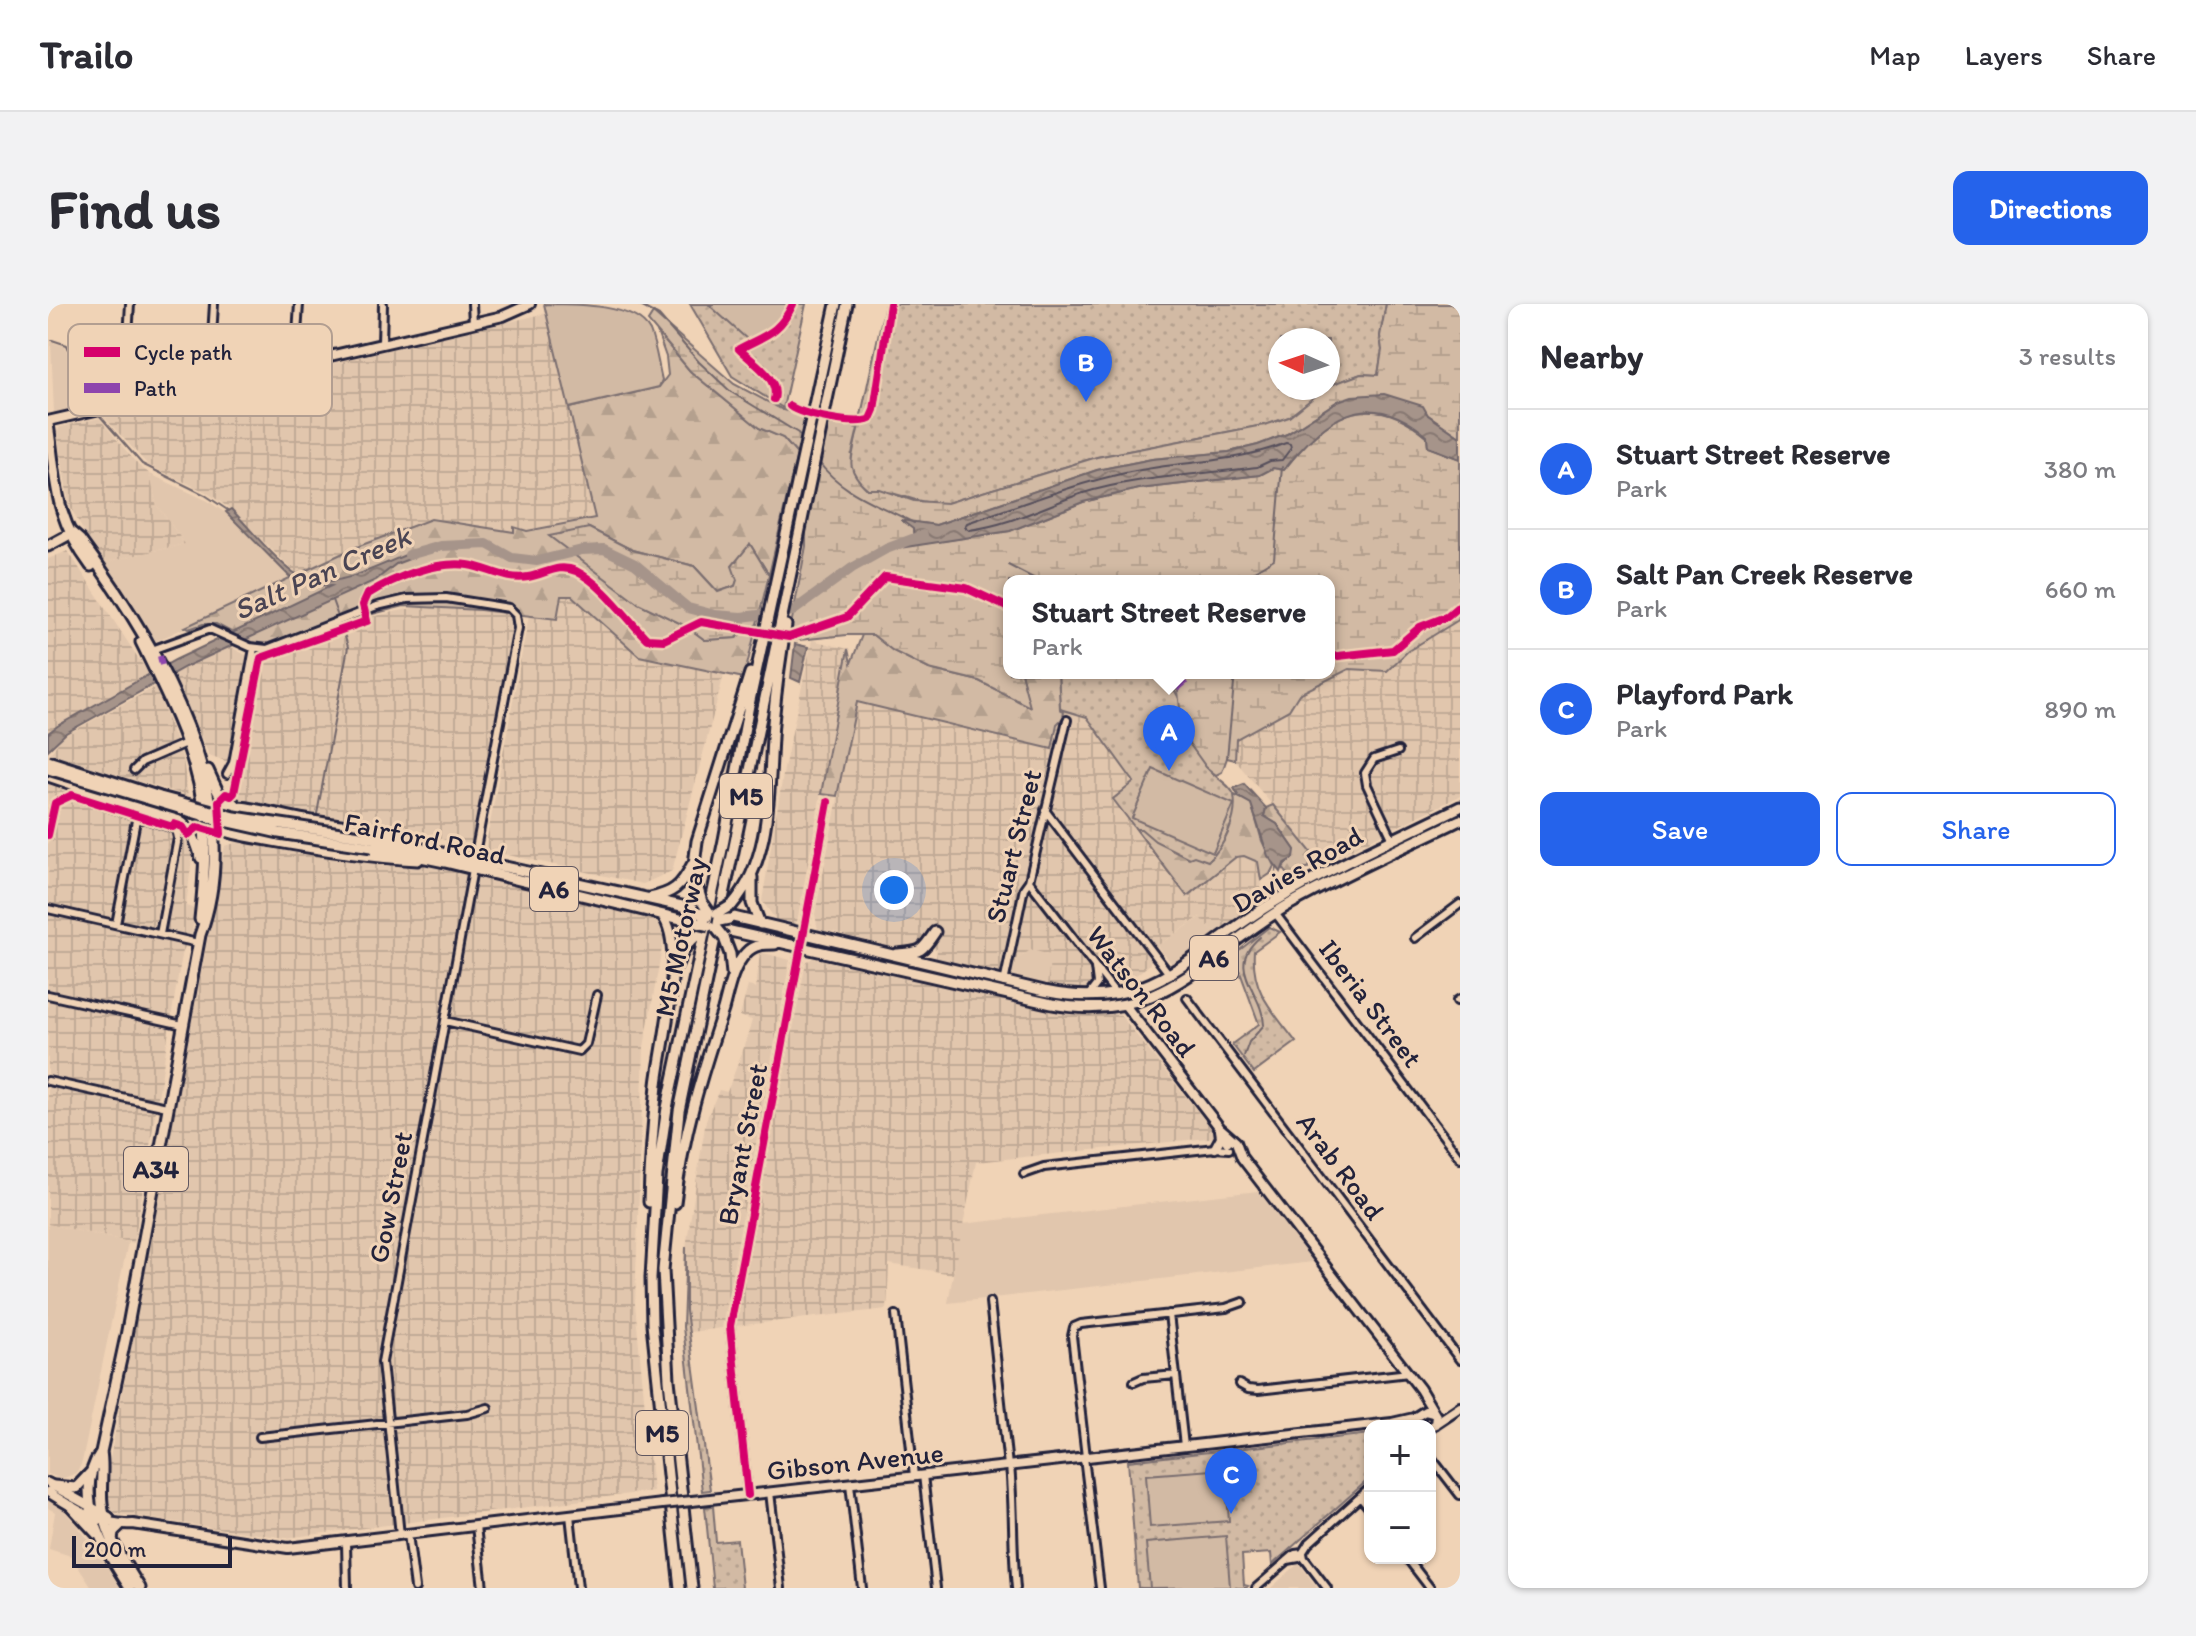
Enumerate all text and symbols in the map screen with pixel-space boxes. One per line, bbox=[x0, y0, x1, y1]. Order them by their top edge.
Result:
text: Trailo bbox=[40, 32, 133, 78]
text: Map bbox=[1869, 38, 1921, 72]
text: Layers bbox=[1965, 38, 2043, 72]
text: Share bbox=[2087, 38, 2156, 72]
button: Directions bbox=[1953, 171, 2148, 245]
text: Find us bbox=[48, 175, 221, 242]
legend bbox=[68, 324, 332, 416]
north arrow bbox=[1268, 328, 1340, 400]
pin: B bbox=[1060, 336, 1112, 402]
text: Nearby bbox=[1540, 336, 1643, 377]
text: Cycle path bbox=[134, 339, 233, 366]
text: 3 results bbox=[2019, 340, 2116, 372]
text: Path bbox=[134, 375, 177, 402]
text: Stuart Street Reserve bbox=[1616, 435, 1891, 472]
text: A bbox=[1558, 453, 1574, 485]
text: 380 m bbox=[2044, 453, 2116, 485]
text: Park bbox=[1616, 472, 1667, 504]
water label: Salt Pan Creek bbox=[228, 516, 418, 628]
text: Salt Pan Creek Reserve bbox=[1616, 555, 1913, 592]
text: B bbox=[1558, 573, 1574, 605]
text: 660 m bbox=[2045, 573, 2116, 605]
popup bbox=[1003, 575, 1335, 679]
text: Park bbox=[1616, 592, 1667, 624]
text: Stuart Street Reserve bbox=[1032, 593, 1306, 630]
text: Park bbox=[1032, 630, 1083, 662]
text: Playford Park bbox=[1616, 675, 1793, 712]
text: C bbox=[1558, 693, 1574, 725]
text: 890 m bbox=[2044, 693, 2116, 725]
pin: A bbox=[1143, 705, 1195, 771]
text: Park bbox=[1616, 712, 1667, 744]
street label: Stuart Street bbox=[978, 766, 1048, 926]
road number: M5 bbox=[720, 774, 772, 818]
button: Save bbox=[1540, 792, 1820, 866]
button: Share bbox=[1836, 792, 2116, 866]
street label: Fairford Road bbox=[341, 804, 509, 872]
street label: Davies Road bbox=[1226, 818, 1368, 920]
street label: M5 Motorway bbox=[647, 854, 713, 1020]
road number: A6 bbox=[530, 867, 578, 911]
your location bbox=[874, 870, 914, 910]
street label: Watson Road bbox=[1080, 918, 1204, 1064]
street label: Iberia Street bbox=[1312, 932, 1430, 1074]
road number: A6 bbox=[1190, 936, 1238, 980]
street label: Bryant Street bbox=[710, 1060, 774, 1228]
street label: Arab Road bbox=[1290, 1106, 1392, 1226]
street label: Gow Street bbox=[361, 1128, 419, 1266]
road number: A34 bbox=[124, 1147, 188, 1191]
road number: M5 bbox=[636, 1411, 688, 1455]
map controls bbox=[1364, 1420, 1436, 1564]
button: + bbox=[1364, 1420, 1436, 1492]
street label: Gibson Avenue bbox=[765, 1435, 945, 1487]
pin: C bbox=[1205, 1448, 1257, 1514]
button: − bbox=[1364, 1492, 1436, 1564]
scale bar bbox=[72, 1532, 232, 1568]
text: 200 m bbox=[84, 1536, 146, 1563]

